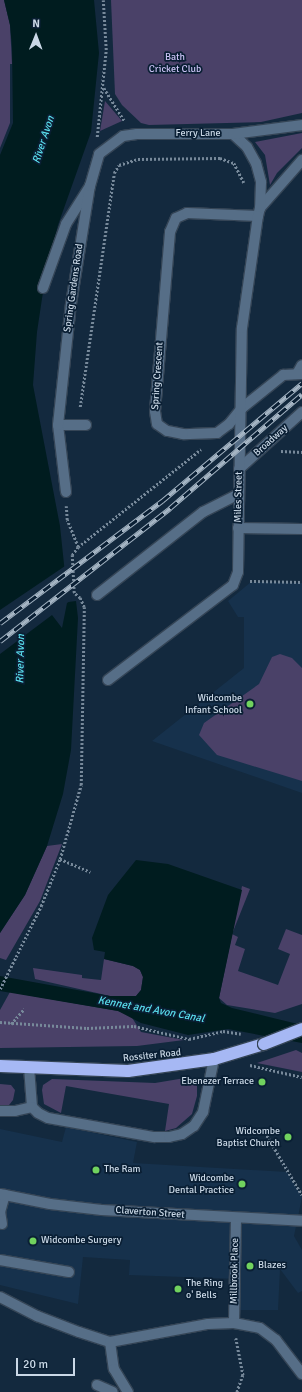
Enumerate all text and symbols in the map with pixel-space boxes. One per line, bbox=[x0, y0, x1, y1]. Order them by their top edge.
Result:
north arrow bbox=[16, 16, 56, 56]
text: N bbox=[32, 17, 40, 30]
park label: Bath Cricket Club bbox=[149, 51, 201, 74]
water label: River Avon bbox=[30, 114, 58, 166]
street label: Ferry Lane bbox=[175, 128, 221, 140]
street label: Spring Gardens Road bbox=[62, 243, 86, 333]
street label: Spring Crescent bbox=[150, 342, 166, 410]
street label: Broadway bbox=[252, 423, 290, 459]
street label: Miles Street bbox=[233, 471, 245, 523]
water label: River Avon bbox=[14, 634, 28, 684]
place label: Widcombe Infant School bbox=[185, 692, 242, 716]
marker: Widcombe Infant School bbox=[245, 699, 255, 709]
water label: Kennet and Avon Canal bbox=[97, 994, 205, 1026]
street label: Rossiter Road bbox=[122, 1047, 182, 1065]
place label: Ebenezer Terrace bbox=[181, 1076, 254, 1088]
marker: Ebenezer Terrace bbox=[257, 1077, 267, 1087]
place label: Widcombe Baptist Church bbox=[217, 1125, 280, 1148]
marker: Widcombe Baptist Church bbox=[283, 1132, 293, 1142]
place label: The Ram bbox=[104, 1164, 141, 1176]
marker: The Ram bbox=[91, 1165, 101, 1175]
place label: Widcombe Dental Practice bbox=[169, 1172, 234, 1196]
marker: Widcombe Dental Practice bbox=[237, 1179, 247, 1189]
street label: Claverton Street bbox=[115, 1205, 185, 1221]
place label: Widcombe Surgery bbox=[41, 1235, 121, 1247]
marker: Widcombe Surgery bbox=[28, 1236, 38, 1246]
street label: Millbrook Place bbox=[228, 1238, 242, 1304]
place label: Blazes bbox=[258, 1260, 286, 1272]
marker: Blazes bbox=[245, 1261, 255, 1271]
place label: The Ring o' Bells bbox=[186, 1277, 223, 1300]
marker: The Ring o' Bells bbox=[173, 1284, 183, 1294]
scale bar bbox=[18, 1350, 77, 1376]
text: 20 m bbox=[23, 1357, 48, 1372]

